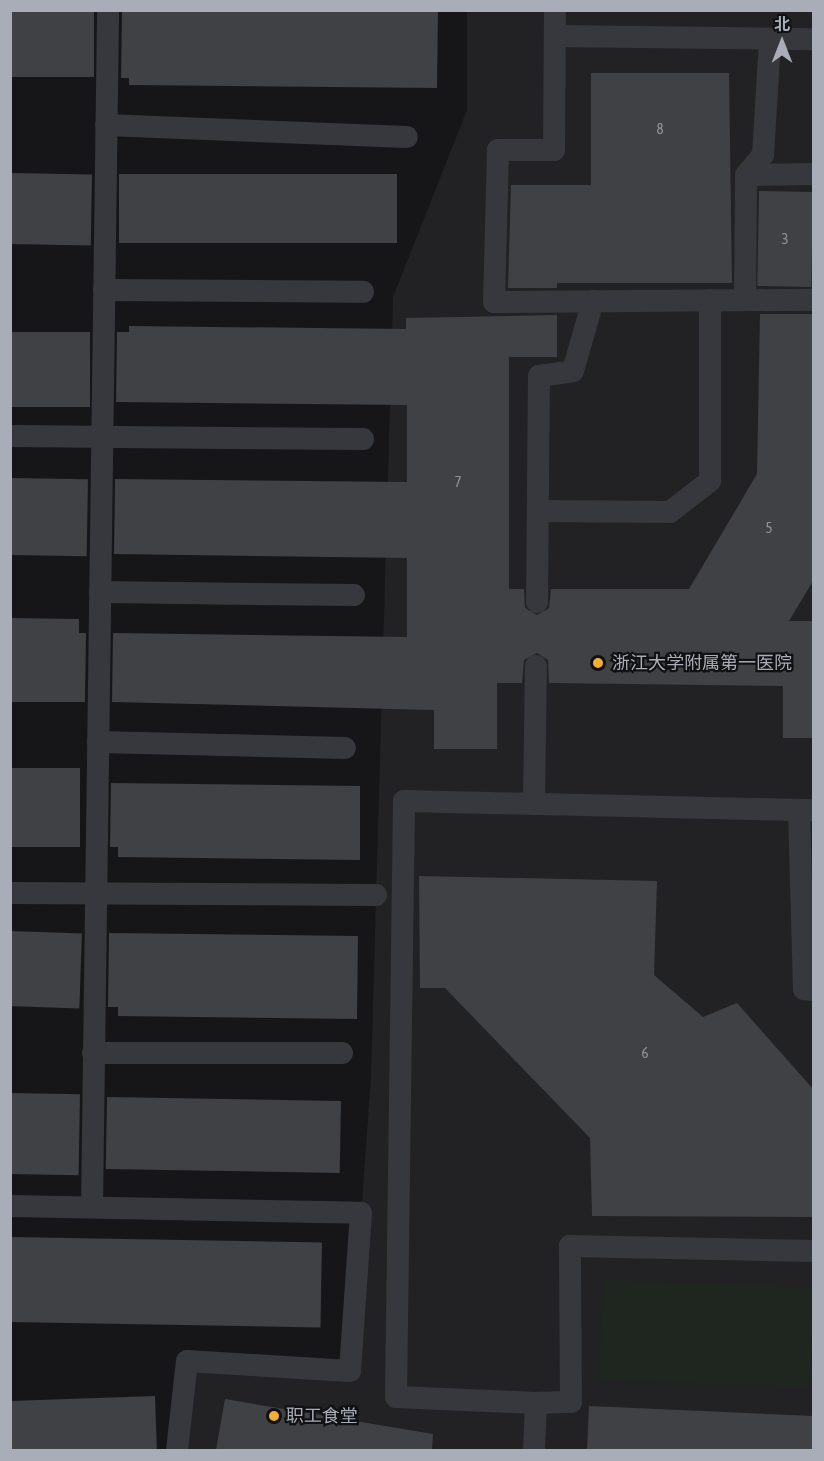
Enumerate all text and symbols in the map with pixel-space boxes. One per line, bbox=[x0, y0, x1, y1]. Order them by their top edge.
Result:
north arrow bbox=[752, 12, 812, 72]
text: 北 bbox=[774, 15, 790, 33]
house number: 8 bbox=[656, 120, 664, 138]
house number: 3 bbox=[781, 230, 789, 248]
house number: 7 bbox=[454, 473, 462, 491]
house number: 5 bbox=[765, 519, 773, 537]
place label: 浙江大学附属第一医院 bbox=[612, 652, 792, 674]
marker: 浙江大学附属第一医院 bbox=[589, 654, 607, 672]
house number: 6 bbox=[641, 1044, 649, 1062]
place label: 职工食堂 bbox=[286, 1405, 358, 1427]
marker: 职工食堂 bbox=[267, 1409, 281, 1423]

